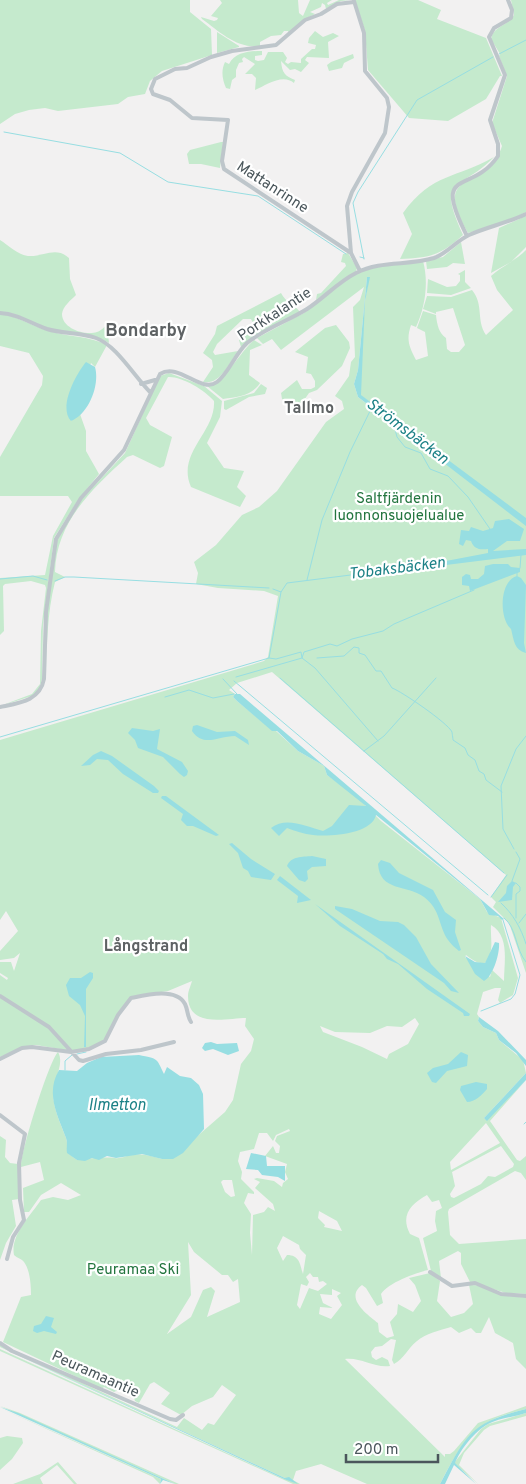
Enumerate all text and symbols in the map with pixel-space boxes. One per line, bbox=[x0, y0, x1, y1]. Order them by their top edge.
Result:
street label: Mattanrinne bbox=[232, 158, 312, 218]
street label: Porkkalantie bbox=[234, 284, 316, 346]
district label: Bondarby bbox=[105, 320, 187, 343]
water label: Strömsbäcken bbox=[362, 394, 452, 470]
district label: Tallmo bbox=[284, 399, 334, 419]
park label: Saltfjärdenin luonnonsuojelualue bbox=[334, 490, 464, 526]
water label: Tobaksbäcken bbox=[348, 553, 447, 585]
district label: Långstrand bbox=[104, 936, 188, 957]
water label: Ilmetton bbox=[88, 1096, 146, 1116]
park label: Peuramaa Ski bbox=[87, 1261, 179, 1280]
street label: Peuramaantie bbox=[48, 1347, 142, 1403]
scale bar bbox=[346, 1432, 438, 1464]
text: 200 m bbox=[354, 1441, 399, 1460]

